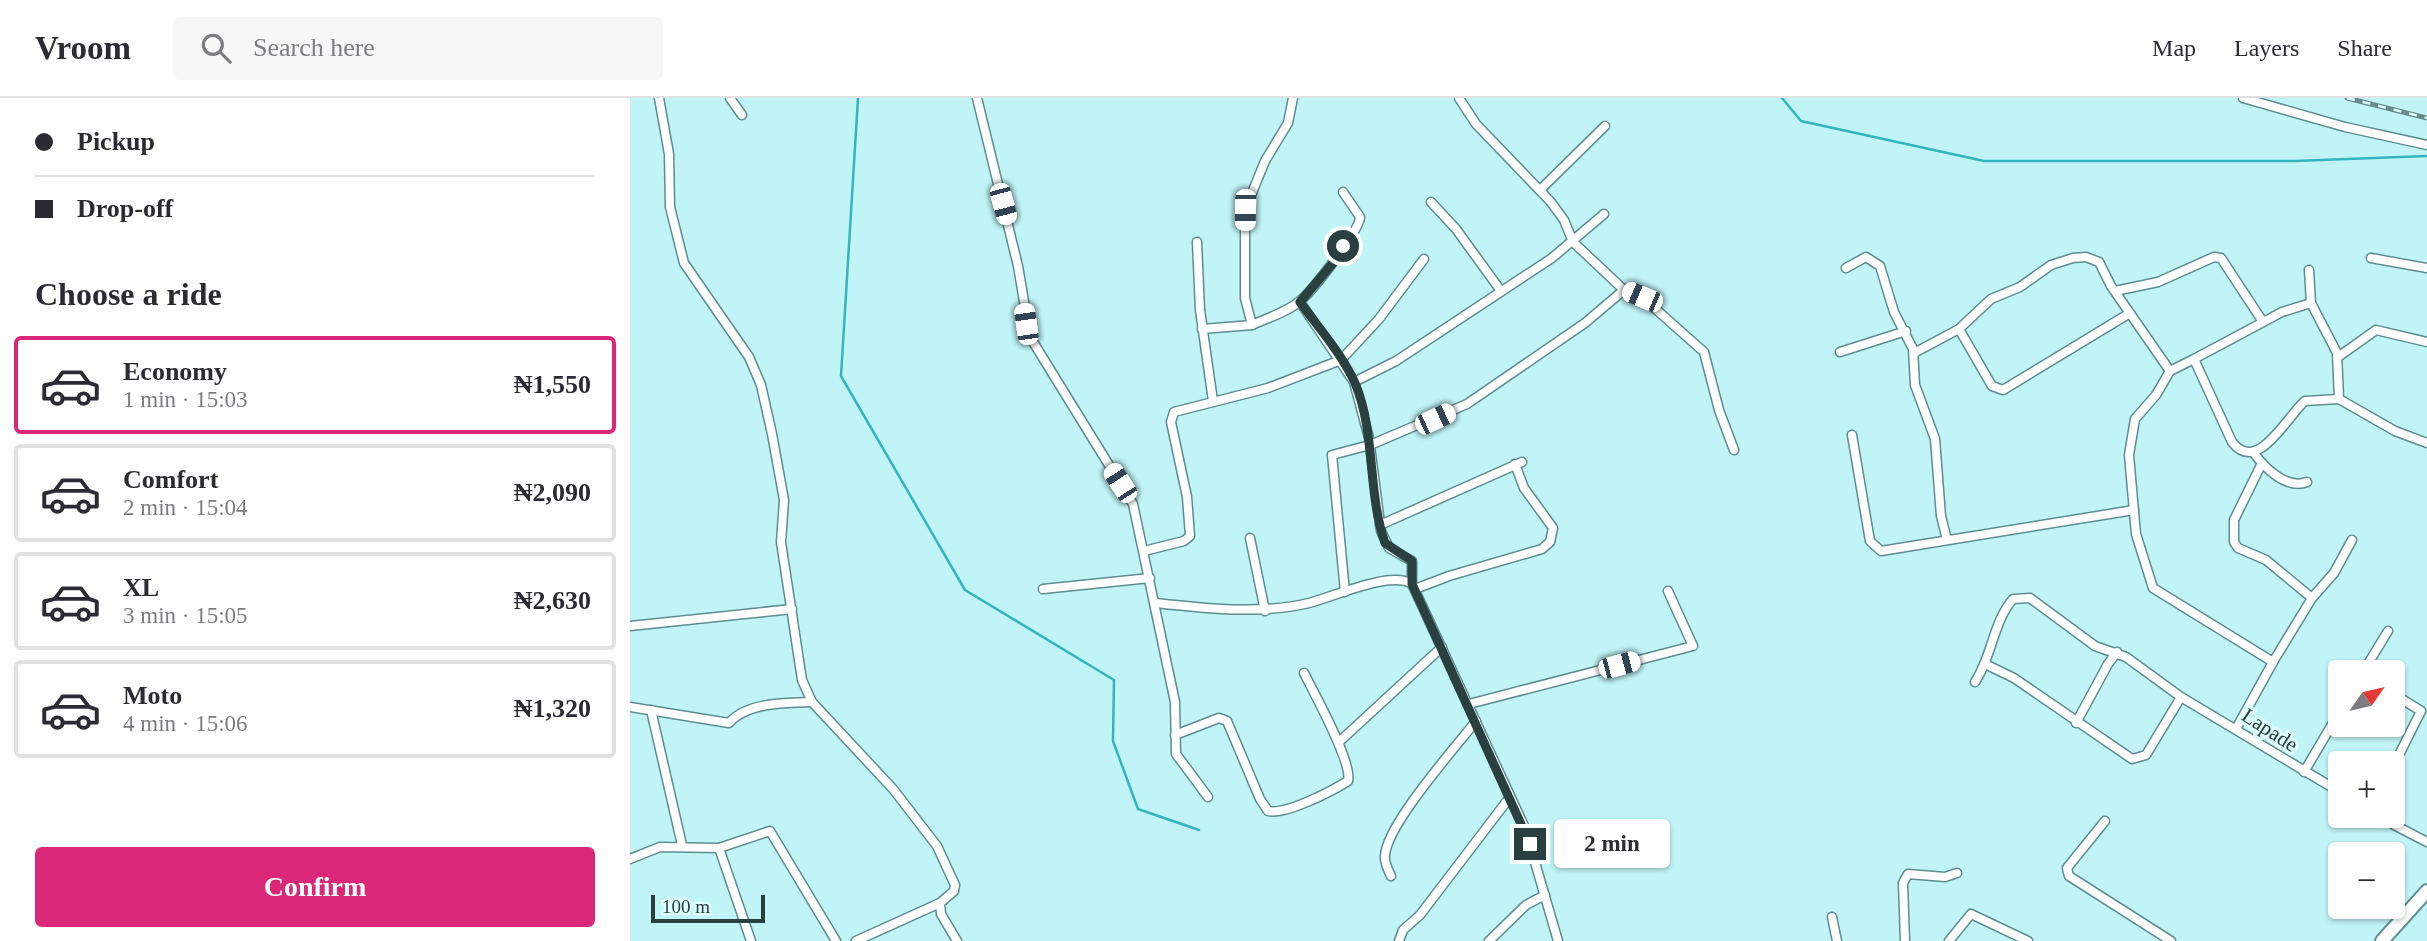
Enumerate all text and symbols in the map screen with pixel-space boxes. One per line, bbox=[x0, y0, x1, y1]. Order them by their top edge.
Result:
search box bbox=[173, 17, 663, 80]
icon: search bbox=[197, 29, 235, 67]
text: Vroom bbox=[35, 30, 131, 66]
text: Search here bbox=[253, 33, 375, 62]
text: Map bbox=[2152, 35, 2196, 61]
text: Layers bbox=[2234, 35, 2299, 61]
text: Share bbox=[2337, 35, 2392, 61]
text: Pickup bbox=[77, 127, 155, 156]
car bbox=[988, 181, 1019, 227]
car bbox=[1235, 189, 1256, 231]
text: Drop-off bbox=[77, 194, 173, 223]
route start bbox=[1327, 230, 1359, 262]
text: Choose a ride bbox=[35, 276, 222, 312]
car bbox=[1619, 279, 1666, 315]
car bbox=[1013, 302, 1040, 346]
icon: car bbox=[39, 354, 102, 417]
text: Economy bbox=[123, 357, 227, 386]
text: ₦1,550 bbox=[514, 370, 591, 399]
text: 1 min · 15:03 bbox=[123, 387, 248, 412]
car bbox=[1412, 401, 1459, 437]
car bbox=[1100, 460, 1141, 506]
icon: car bbox=[39, 462, 102, 525]
text: Comfort bbox=[123, 465, 218, 494]
text: ₦2,090 bbox=[514, 478, 591, 507]
text: 2 min · 15:04 bbox=[123, 495, 248, 520]
icon: car bbox=[39, 570, 102, 633]
text: XL bbox=[123, 573, 159, 602]
text: ₦2,630 bbox=[514, 586, 591, 615]
text: 3 min · 15:05 bbox=[123, 603, 248, 628]
car bbox=[1596, 649, 1643, 681]
north arrow bbox=[2328, 660, 2404, 737]
map controls bbox=[2328, 660, 2405, 919]
icon: car bbox=[39, 678, 102, 741]
text: Moto bbox=[123, 681, 182, 710]
text: ₦1,320 bbox=[514, 694, 591, 723]
street label: Lapade bbox=[2238, 703, 2302, 757]
text: 4 min · 15:06 bbox=[123, 711, 248, 736]
button: + bbox=[2328, 751, 2405, 828]
callout: 2 min bbox=[1555, 820, 1670, 868]
route end bbox=[1514, 828, 1546, 860]
text: 2 min bbox=[1584, 831, 1640, 856]
button: − bbox=[2328, 842, 2405, 919]
button: Confirm bbox=[35, 847, 595, 927]
scale bar bbox=[651, 892, 765, 924]
text: 100 m bbox=[662, 896, 710, 917]

